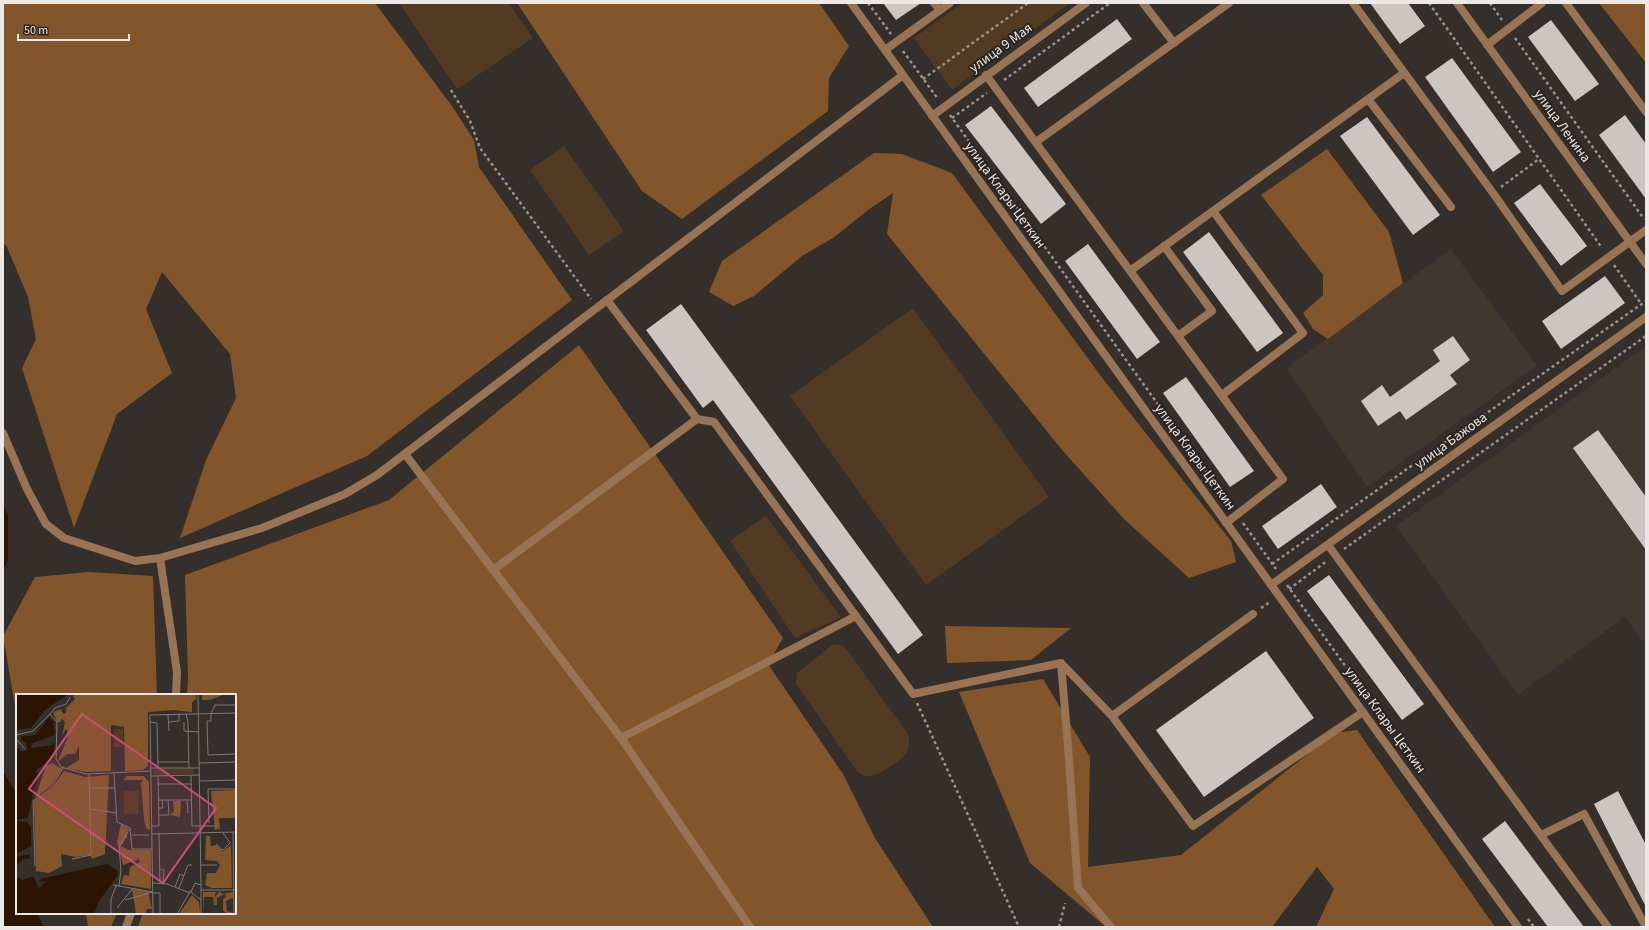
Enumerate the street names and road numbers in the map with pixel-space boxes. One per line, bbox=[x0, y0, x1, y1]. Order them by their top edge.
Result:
street label: улица 9 Мая bbox=[965, 18, 1037, 78]
street label: улица Ленина bbox=[1529, 85, 1595, 167]
street label: улица Клары Цеткин bbox=[959, 138, 1051, 252]
street label: улица Клары Цеткин bbox=[1149, 400, 1241, 514]
street label: улица Бажова bbox=[1410, 408, 1492, 474]
street label: улица Клары Цеткин bbox=[1339, 663, 1431, 777]

